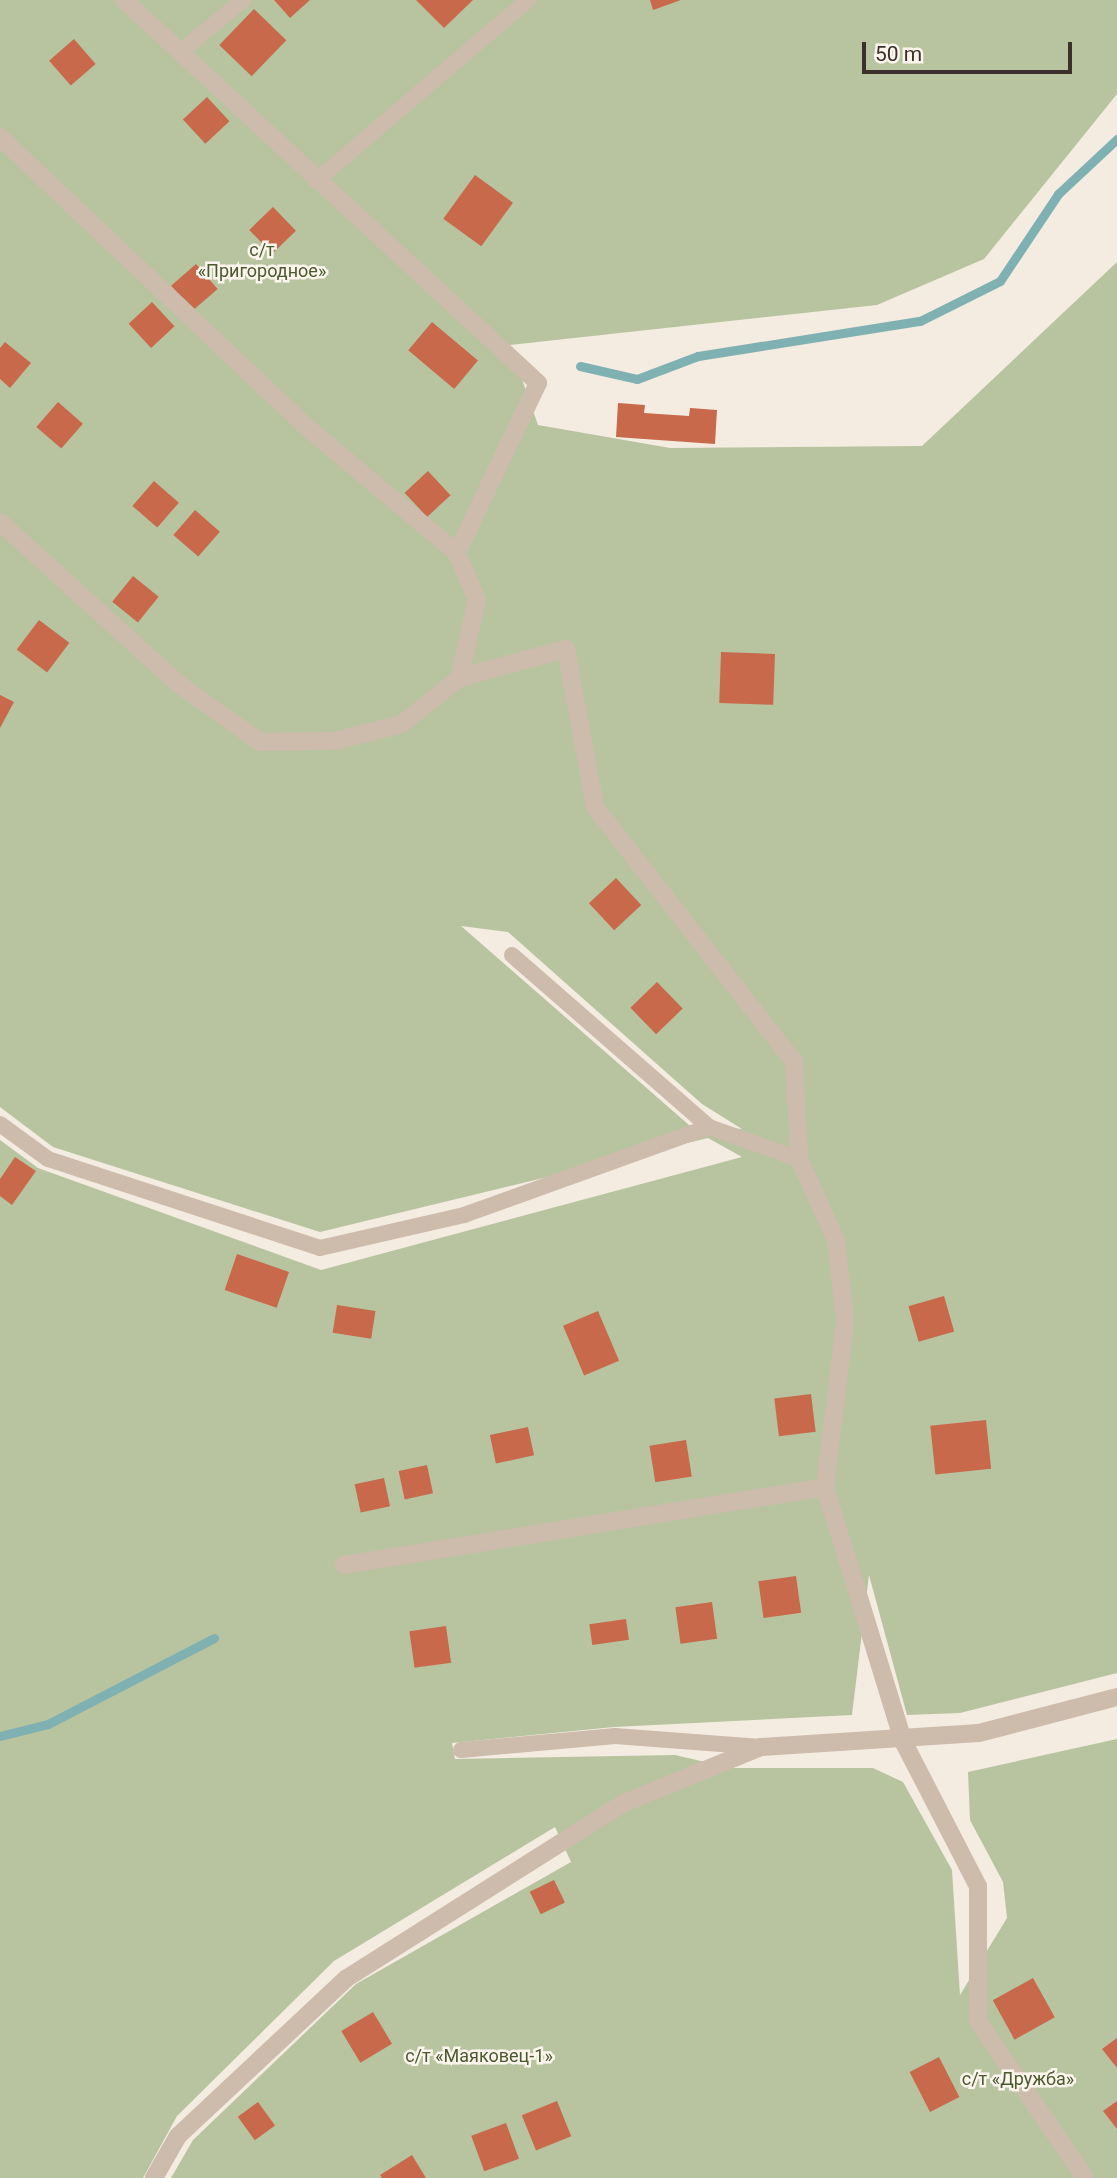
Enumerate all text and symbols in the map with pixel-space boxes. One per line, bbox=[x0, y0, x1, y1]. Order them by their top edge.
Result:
scale bar bbox=[865, 28, 1075, 72]
text: 50 m bbox=[875, 42, 922, 66]
park label: с/т «Пригородное» bbox=[198, 240, 326, 282]
park label: с/т «Маяковец-1» bbox=[405, 2045, 553, 2067]
park label: с/т «Дружба» bbox=[962, 2068, 1074, 2090]

